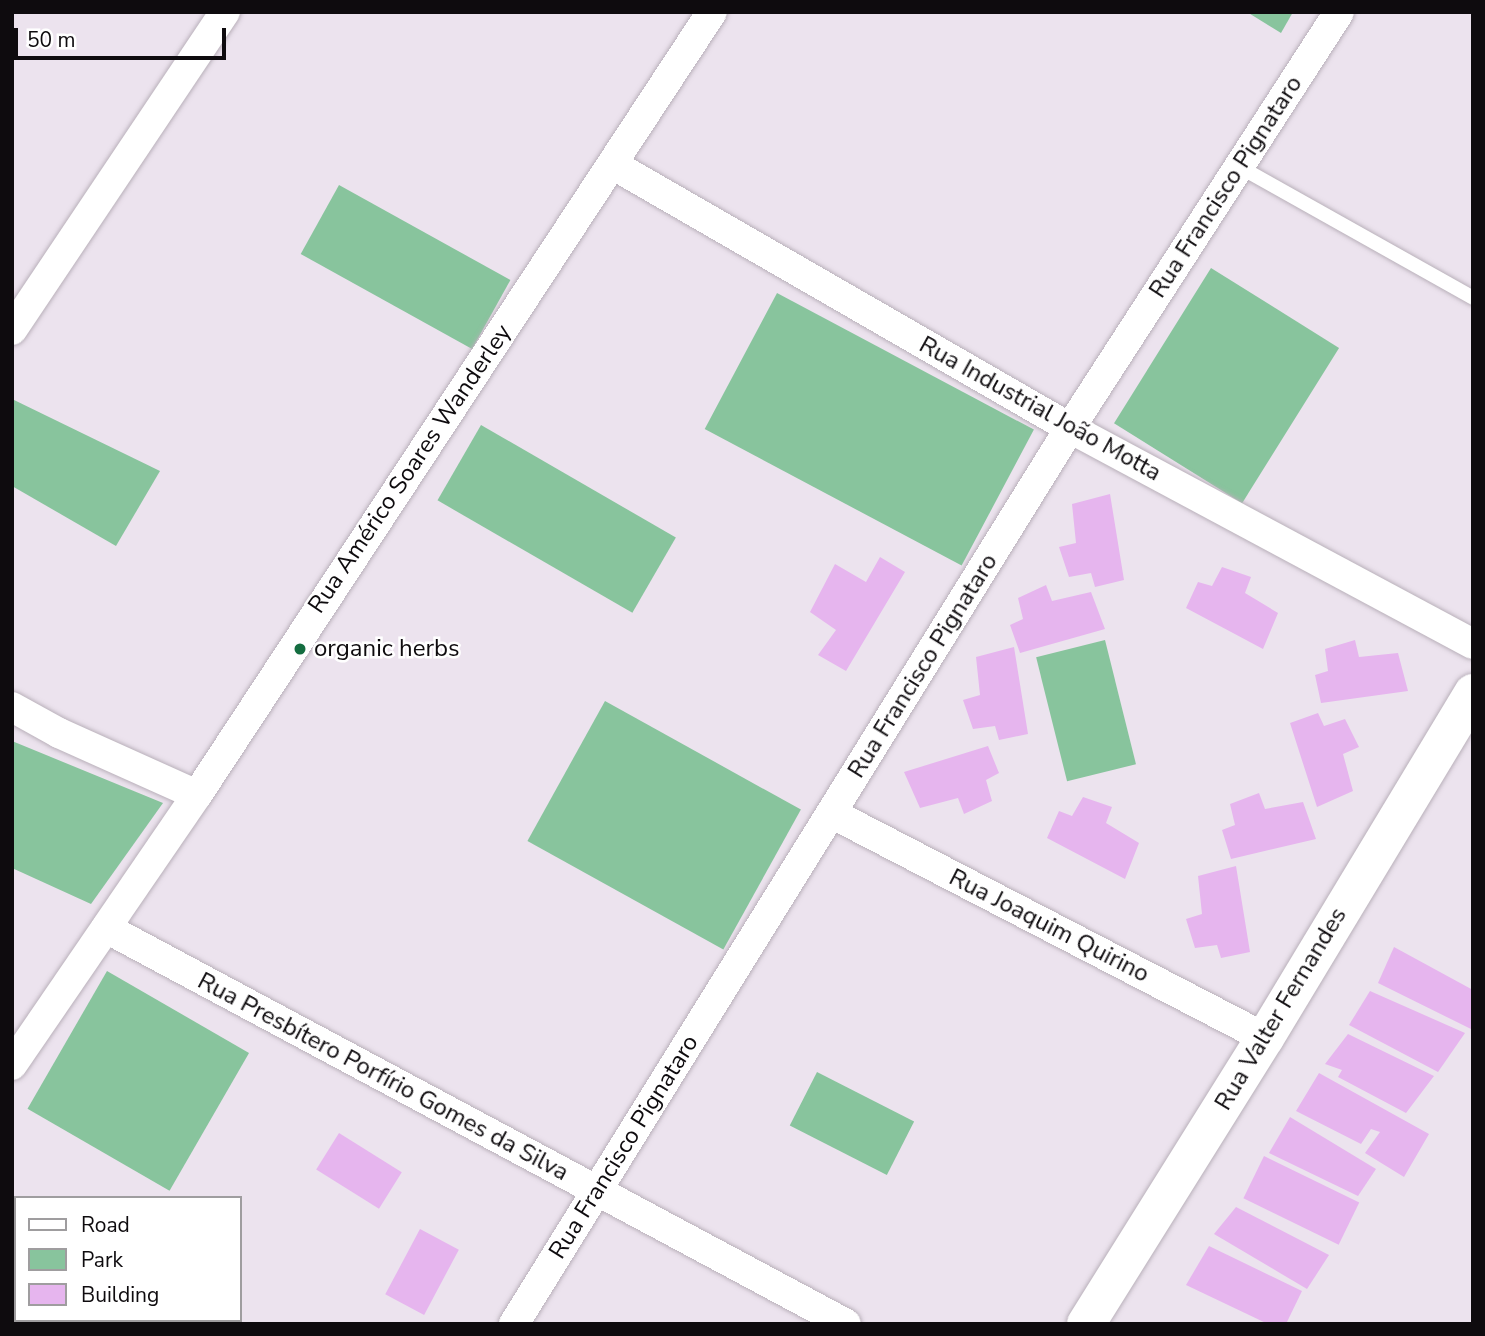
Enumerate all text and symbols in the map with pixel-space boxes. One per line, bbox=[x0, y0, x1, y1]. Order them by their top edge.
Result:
scale bar bbox=[18, 14, 229, 58]
text: 50 m bbox=[27, 26, 76, 54]
street label: Rua Francisco Pignataro bbox=[1143, 71, 1309, 303]
street label: Rua Américo Soares Wanderley bbox=[302, 319, 518, 619]
street label: Rua Industrial João Motta bbox=[914, 330, 1166, 488]
street label: Rua Francisco Pignataro bbox=[842, 549, 1004, 783]
place label: organic herbs bbox=[314, 635, 460, 663]
marker: organic herbs bbox=[292, 641, 308, 657]
street label: Rua Joaquim Quirino bbox=[944, 863, 1154, 989]
street label: Rua Valter Fernandes bbox=[1209, 902, 1353, 1116]
street label: Rua Presbítero Porfírio Gomes da Silva bbox=[193, 967, 573, 1187]
street label: Rua Francisco Pignataro bbox=[543, 1030, 705, 1264]
legend bbox=[14, 1196, 242, 1322]
text: Road bbox=[81, 1211, 130, 1239]
text: Park bbox=[81, 1246, 123, 1274]
text: Building bbox=[81, 1281, 159, 1309]

